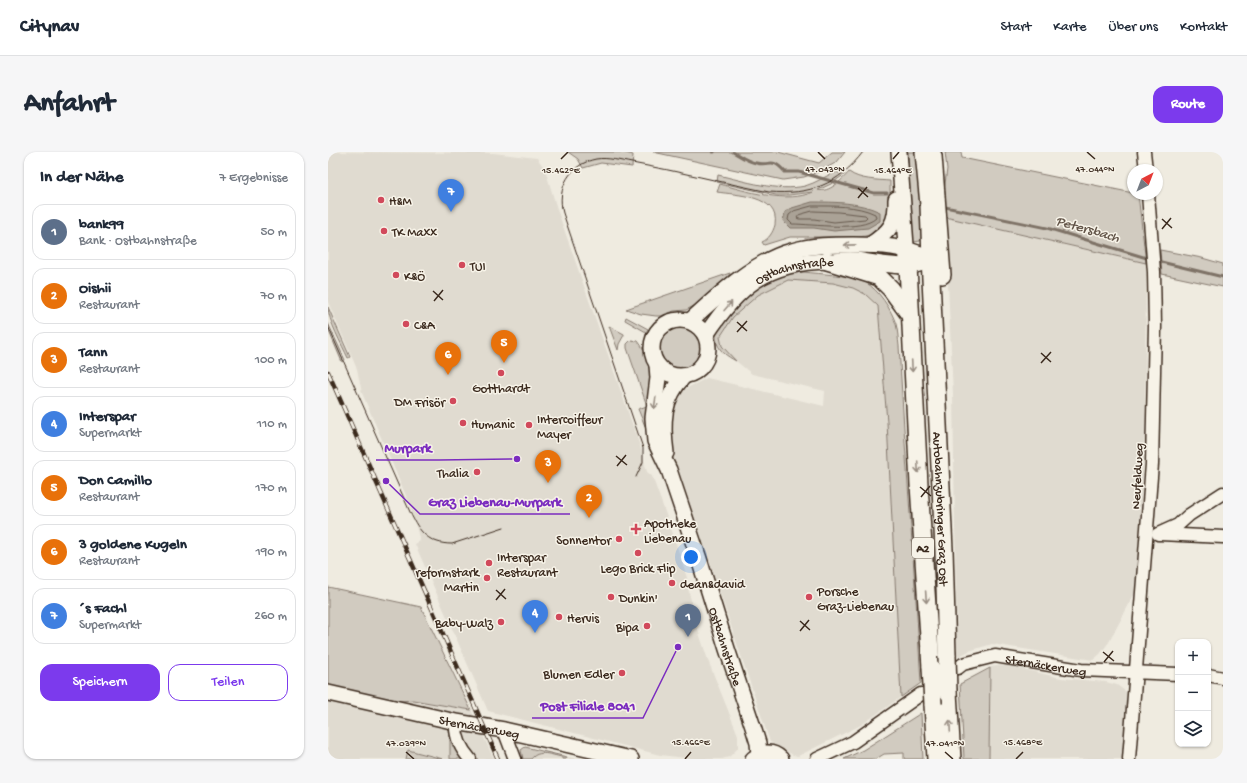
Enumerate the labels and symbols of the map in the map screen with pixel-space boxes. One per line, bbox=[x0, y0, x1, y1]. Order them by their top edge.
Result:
text: 47.043°N bbox=[805, 164, 845, 176]
text: 47.044°N bbox=[1075, 164, 1115, 176]
north arrow bbox=[1127, 164, 1163, 200]
text: 15.462°E bbox=[541, 165, 581, 177]
text: 15.464°E bbox=[873, 165, 913, 177]
pin: 7 bbox=[438, 179, 464, 212]
marker: H&M bbox=[376, 195, 386, 205]
place label: H&M bbox=[389, 195, 412, 210]
water label: Petersbach bbox=[1054, 213, 1122, 248]
marker: TK Maxx bbox=[379, 226, 389, 236]
place label: TK Maxx bbox=[391, 226, 437, 241]
one-way arrow bbox=[844, 241, 857, 249]
street label: Ostbahnstraße bbox=[753, 256, 834, 289]
marker: TUI bbox=[457, 260, 467, 270]
place label: TUI bbox=[469, 260, 486, 275]
marker: K&Ö bbox=[391, 270, 401, 280]
place label: K&Ö bbox=[404, 270, 425, 285]
one-way arrow bbox=[723, 300, 732, 311]
marker: C&A bbox=[401, 319, 411, 329]
place label: C&A bbox=[414, 319, 436, 334]
pin: 5 bbox=[491, 330, 517, 363]
pin: 6 bbox=[435, 342, 461, 375]
one-way arrow bbox=[909, 359, 916, 372]
marker: Gotthardt bbox=[496, 368, 506, 378]
place label: Gotthardt bbox=[472, 382, 531, 397]
place label: DM Frisör bbox=[393, 396, 446, 411]
marker: DM Frisör bbox=[448, 396, 458, 406]
one-way arrow bbox=[651, 396, 659, 409]
place label: Intercoiffeur Mayer bbox=[537, 413, 604, 443]
marker: Humanic bbox=[458, 418, 468, 428]
place label: Humanic bbox=[471, 418, 515, 433]
marker: Intercoiffeur Mayer bbox=[524, 420, 534, 430]
street label: Autobahnzubringer Graz Ost bbox=[928, 432, 950, 588]
callout: Murpark bbox=[376, 434, 439, 460]
text: Murpark bbox=[384, 441, 433, 458]
street label: Neufeldweg bbox=[1129, 442, 1148, 510]
pin: 3 bbox=[535, 450, 561, 483]
one-way arrow bbox=[914, 460, 922, 473]
place label: Thalia bbox=[436, 467, 470, 482]
marker: Thalia bbox=[472, 467, 482, 477]
pin: 2 bbox=[576, 485, 602, 518]
callout: Graz Liebenau-Murpark bbox=[420, 488, 570, 514]
text: Graz Liebenau-Murpark bbox=[428, 495, 564, 512]
place label: Apotheke Liebenau bbox=[644, 517, 697, 547]
marker: Apotheke Liebenau bbox=[631, 524, 641, 534]
place label: Sonnentor bbox=[556, 534, 612, 549]
marker: Sonnentor bbox=[614, 534, 624, 544]
road number: A2 bbox=[912, 538, 934, 558]
your location bbox=[681, 547, 701, 567]
marker: Lego Brick Flip bbox=[633, 548, 643, 558]
place label: Interspar Restaurant bbox=[497, 551, 559, 581]
marker: Interspar Restaurant bbox=[484, 558, 494, 568]
place label: Lego Brick Flip bbox=[601, 562, 676, 577]
place label: reformstark Martin bbox=[415, 566, 480, 596]
marker: reformstark Martin bbox=[482, 573, 492, 583]
marker: dean&david bbox=[667, 578, 677, 588]
place label: dean&david bbox=[680, 578, 746, 593]
place label: Porsche Graz-Liebenau bbox=[816, 585, 894, 615]
one-way arrow bbox=[923, 590, 930, 603]
marker: Dunkin' bbox=[606, 592, 616, 602]
place label: Dunkin' bbox=[618, 592, 658, 607]
marker: Porsche Graz-Liebenau bbox=[804, 592, 814, 602]
pin: 4 bbox=[522, 600, 548, 633]
pin: 1 bbox=[675, 604, 701, 637]
street label: Ostbahnstraße bbox=[704, 606, 744, 689]
marker: Hervis bbox=[554, 612, 564, 622]
place label: Hervis bbox=[567, 612, 600, 627]
place label: Baby-Walz bbox=[434, 617, 494, 632]
marker: Baby-Walz bbox=[496, 617, 506, 627]
place label: Bipa bbox=[615, 621, 640, 636]
marker: Bipa bbox=[642, 621, 652, 631]
street label: Sternäckerweg bbox=[1004, 653, 1087, 680]
place label: Blumen Edler bbox=[542, 668, 615, 683]
marker: Blumen Edler bbox=[617, 668, 627, 678]
callout: Post Filiale 8041 bbox=[532, 692, 643, 718]
text: Post Filiale 8041 bbox=[540, 699, 636, 716]
street label: Sternäckerweg bbox=[437, 713, 521, 743]
one-way arrow bbox=[947, 720, 954, 733]
text: 15.466°E bbox=[671, 737, 711, 749]
text: 15.468°E bbox=[1003, 737, 1043, 749]
text: 47.039°N bbox=[386, 738, 426, 750]
text: 47.041°N bbox=[926, 738, 965, 750]

